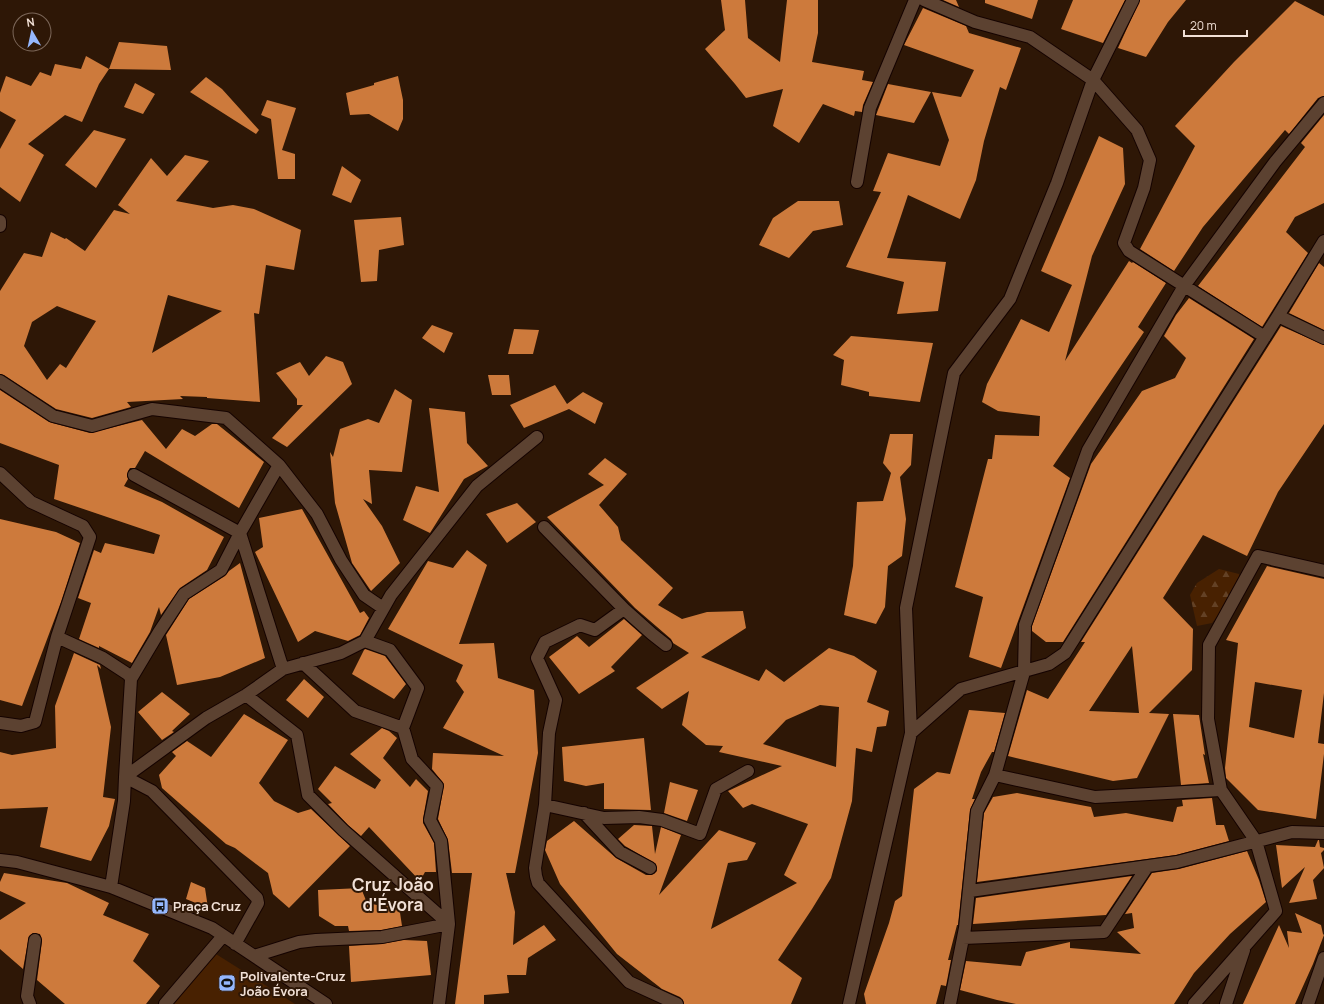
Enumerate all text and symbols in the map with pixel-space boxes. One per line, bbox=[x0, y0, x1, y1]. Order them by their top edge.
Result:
north arrow bbox=[12, 12, 52, 52]
scale bar bbox=[1184, 12, 1247, 38]
text: N bbox=[25, 14, 36, 30]
text: 20 m bbox=[1190, 17, 1217, 34]
district label: Cruz João d'Évora bbox=[352, 873, 434, 916]
bus stop icon: Praça Cruz bbox=[150, 896, 170, 916]
place label: Praça Cruz bbox=[173, 897, 241, 915]
place label: Polivalente-Cruz João Évora bbox=[240, 967, 346, 1000]
sports icon: Polivalente-Cruz João Évora bbox=[217, 973, 237, 993]

